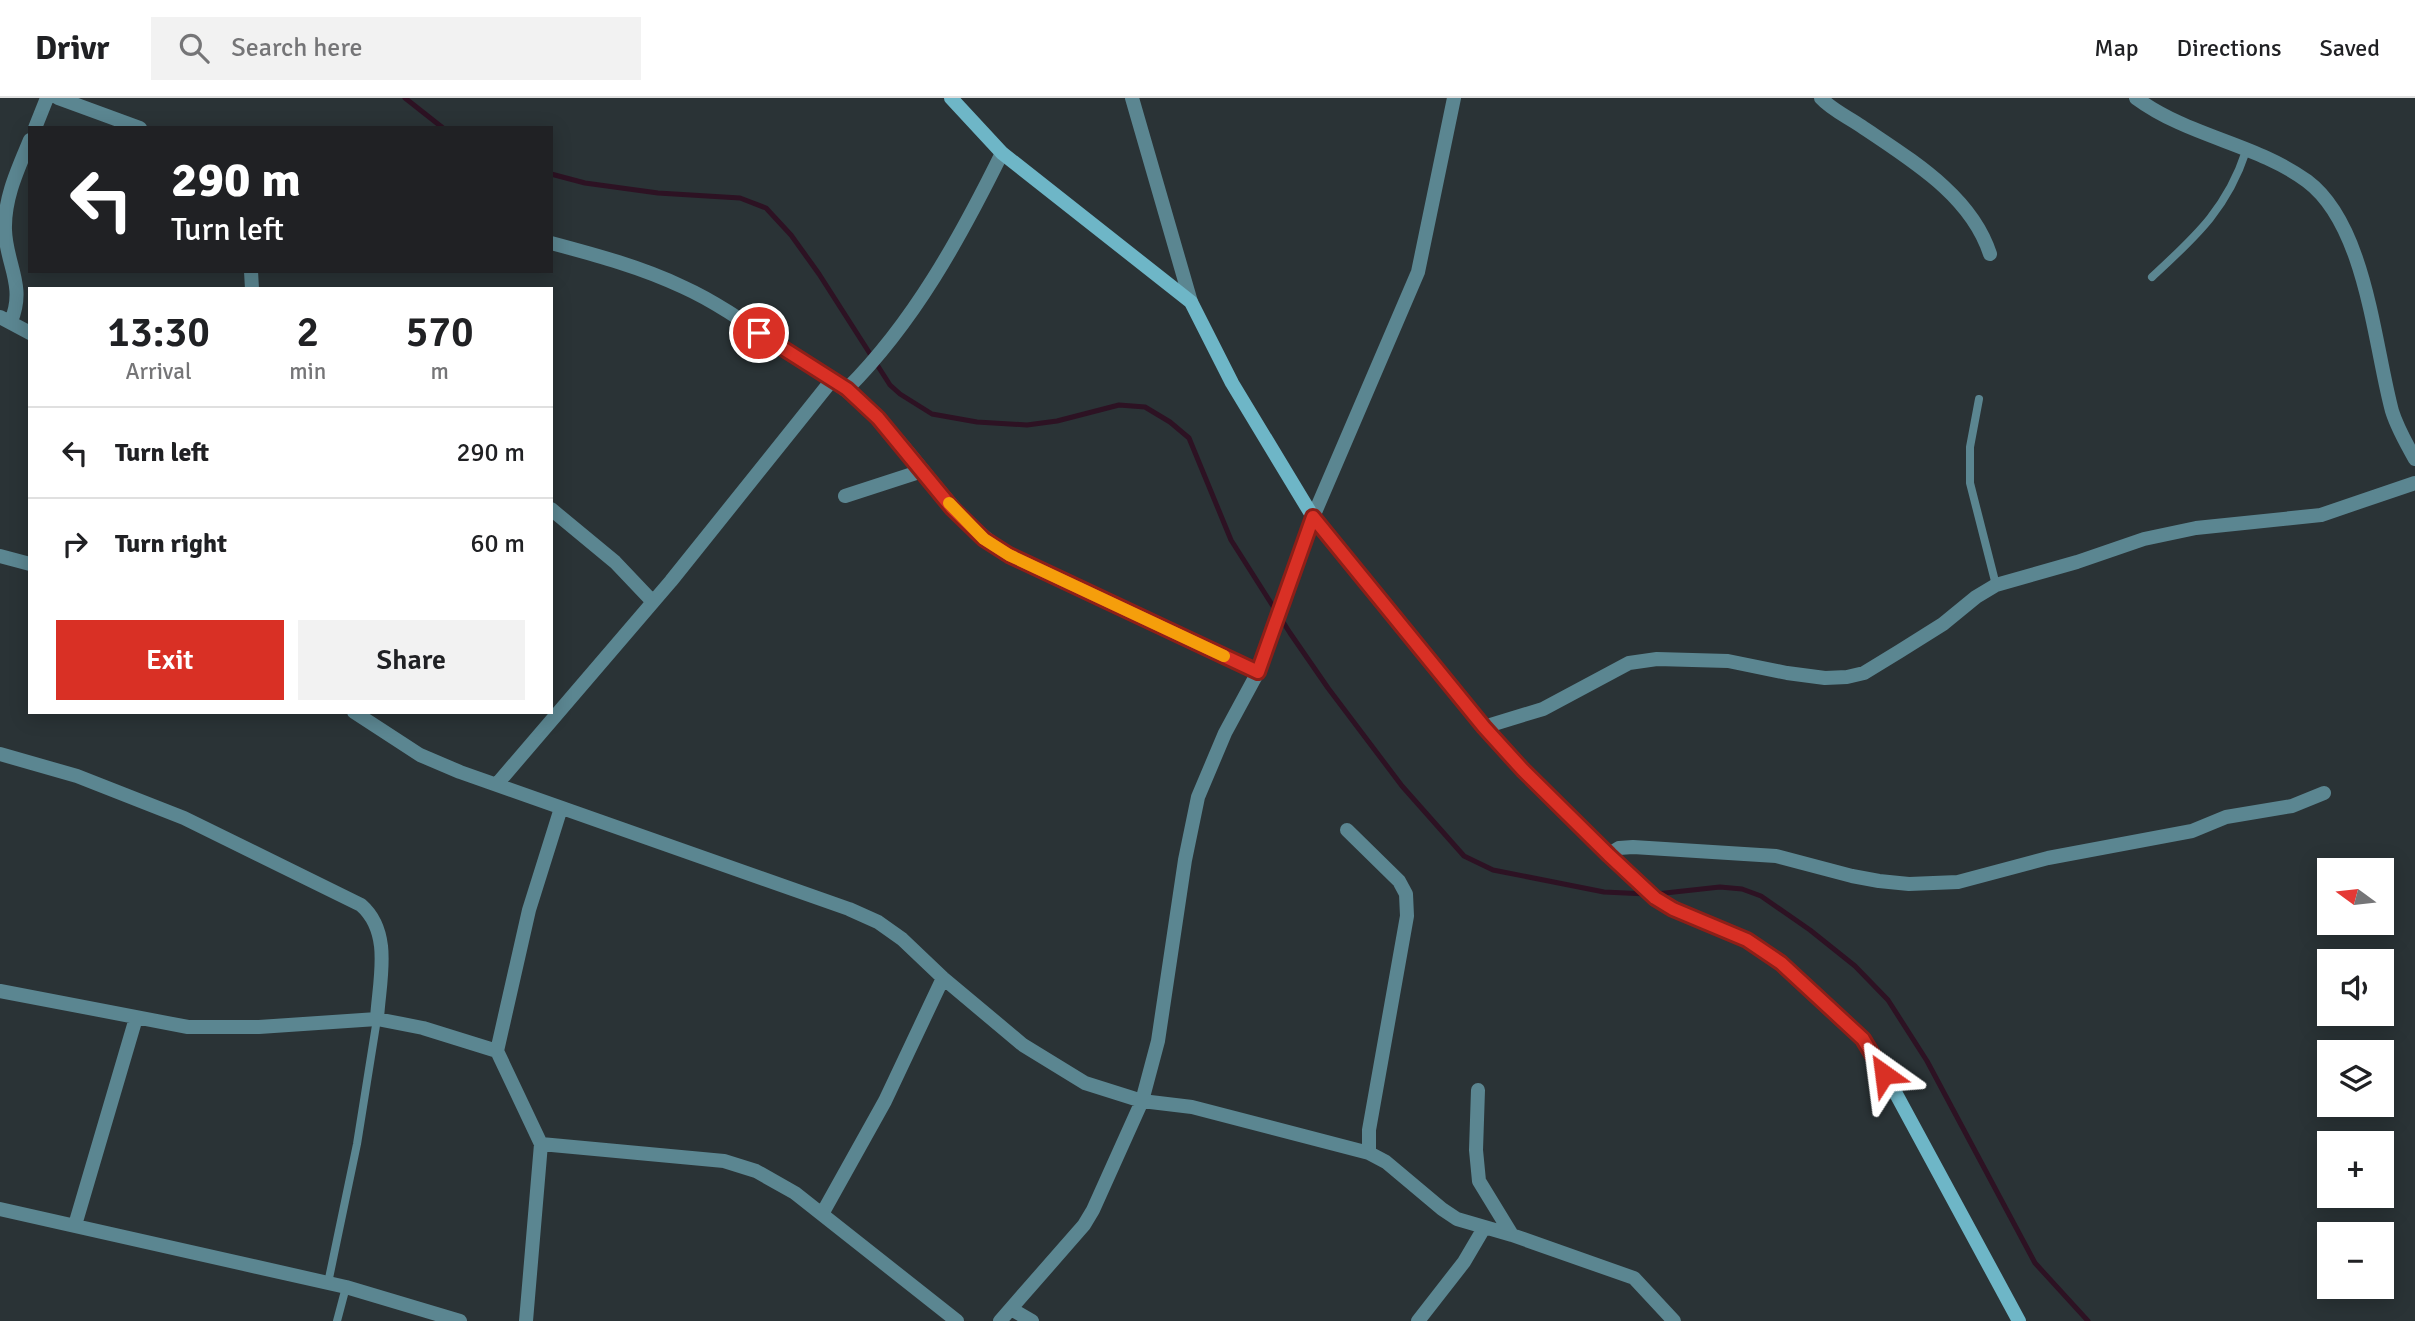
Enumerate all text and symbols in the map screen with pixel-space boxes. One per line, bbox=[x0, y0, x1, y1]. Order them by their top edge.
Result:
search box bbox=[151, 17, 641, 80]
text: Drivr bbox=[35, 28, 109, 69]
icon: search bbox=[175, 29, 213, 67]
text: Search here bbox=[231, 32, 362, 64]
text: Map bbox=[2094, 33, 2139, 63]
text: Directions bbox=[2177, 33, 2282, 63]
text: Saved bbox=[2320, 33, 2380, 63]
text: 290 m bbox=[171, 150, 301, 210]
icon: left bbox=[56, 154, 147, 245]
text: Turn left bbox=[171, 210, 284, 249]
pin bbox=[729, 303, 789, 363]
text: 13:30 bbox=[107, 307, 210, 358]
text: 2 bbox=[296, 307, 319, 358]
text: 570 bbox=[406, 307, 474, 358]
icon: arrive bbox=[740, 314, 778, 352]
text: Arrival bbox=[125, 357, 192, 386]
text: min bbox=[289, 357, 326, 386]
text: m bbox=[430, 357, 449, 386]
icon: left bbox=[56, 434, 94, 472]
text: Turn left bbox=[115, 437, 209, 469]
text: 290 m bbox=[456, 437, 525, 469]
icon: right bbox=[56, 525, 94, 563]
text: Turn right bbox=[115, 528, 227, 560]
text: 60 m bbox=[470, 528, 525, 560]
button: Exit bbox=[56, 620, 284, 700]
button: Share bbox=[298, 620, 525, 700]
north arrow bbox=[2317, 858, 2394, 934]
map controls bbox=[2317, 858, 2394, 1299]
button: sound bbox=[2317, 949, 2394, 1026]
position arrow bbox=[1847, 1037, 1921, 1111]
button: layers bbox=[2317, 1040, 2394, 1117]
button: + bbox=[2317, 1131, 2394, 1208]
button: − bbox=[2317, 1222, 2394, 1299]

